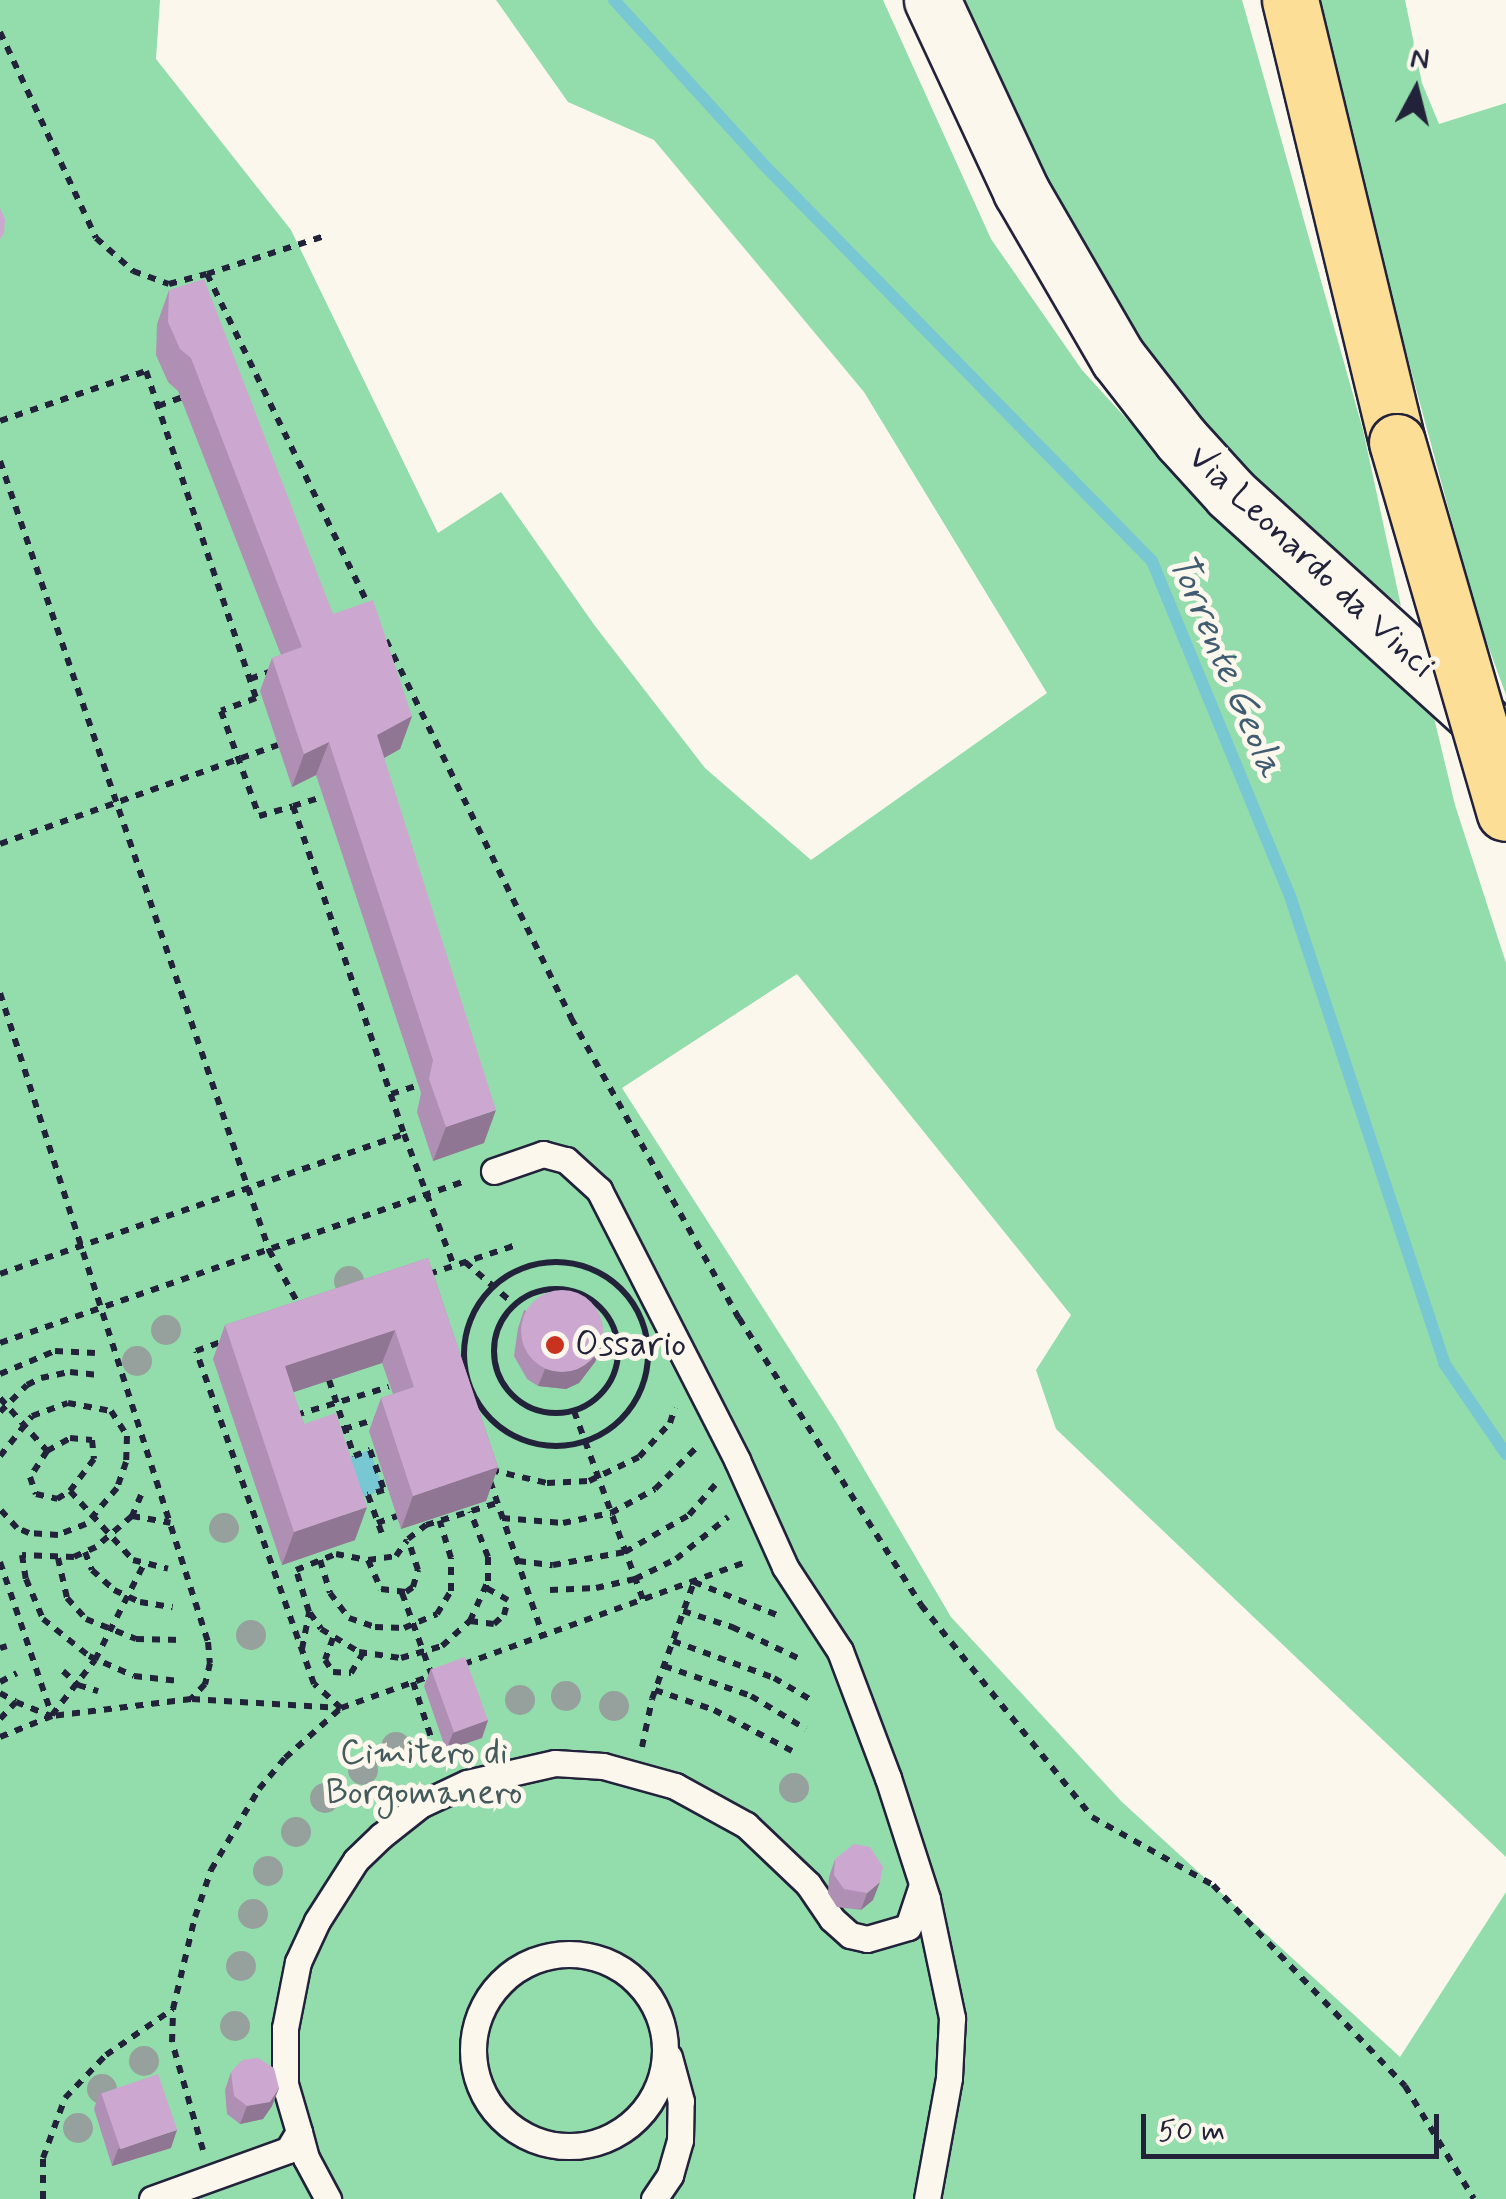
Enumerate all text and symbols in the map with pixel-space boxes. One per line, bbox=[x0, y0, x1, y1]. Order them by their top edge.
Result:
north arrow bbox=[1366, 40, 1466, 140]
text: N bbox=[1408, 40, 1431, 79]
street label: Via Leonardo da Vinci bbox=[1179, 437, 1443, 687]
water label: Torrente Geola bbox=[1158, 547, 1292, 783]
place label: Ossario bbox=[575, 1324, 686, 1366]
marker: Ossario bbox=[544, 1334, 566, 1356]
park label: Cimitero di Borgomanero bbox=[326, 1732, 522, 1814]
scale bar bbox=[1146, 2094, 1444, 2156]
text: 50 m bbox=[1158, 2112, 1225, 2151]

